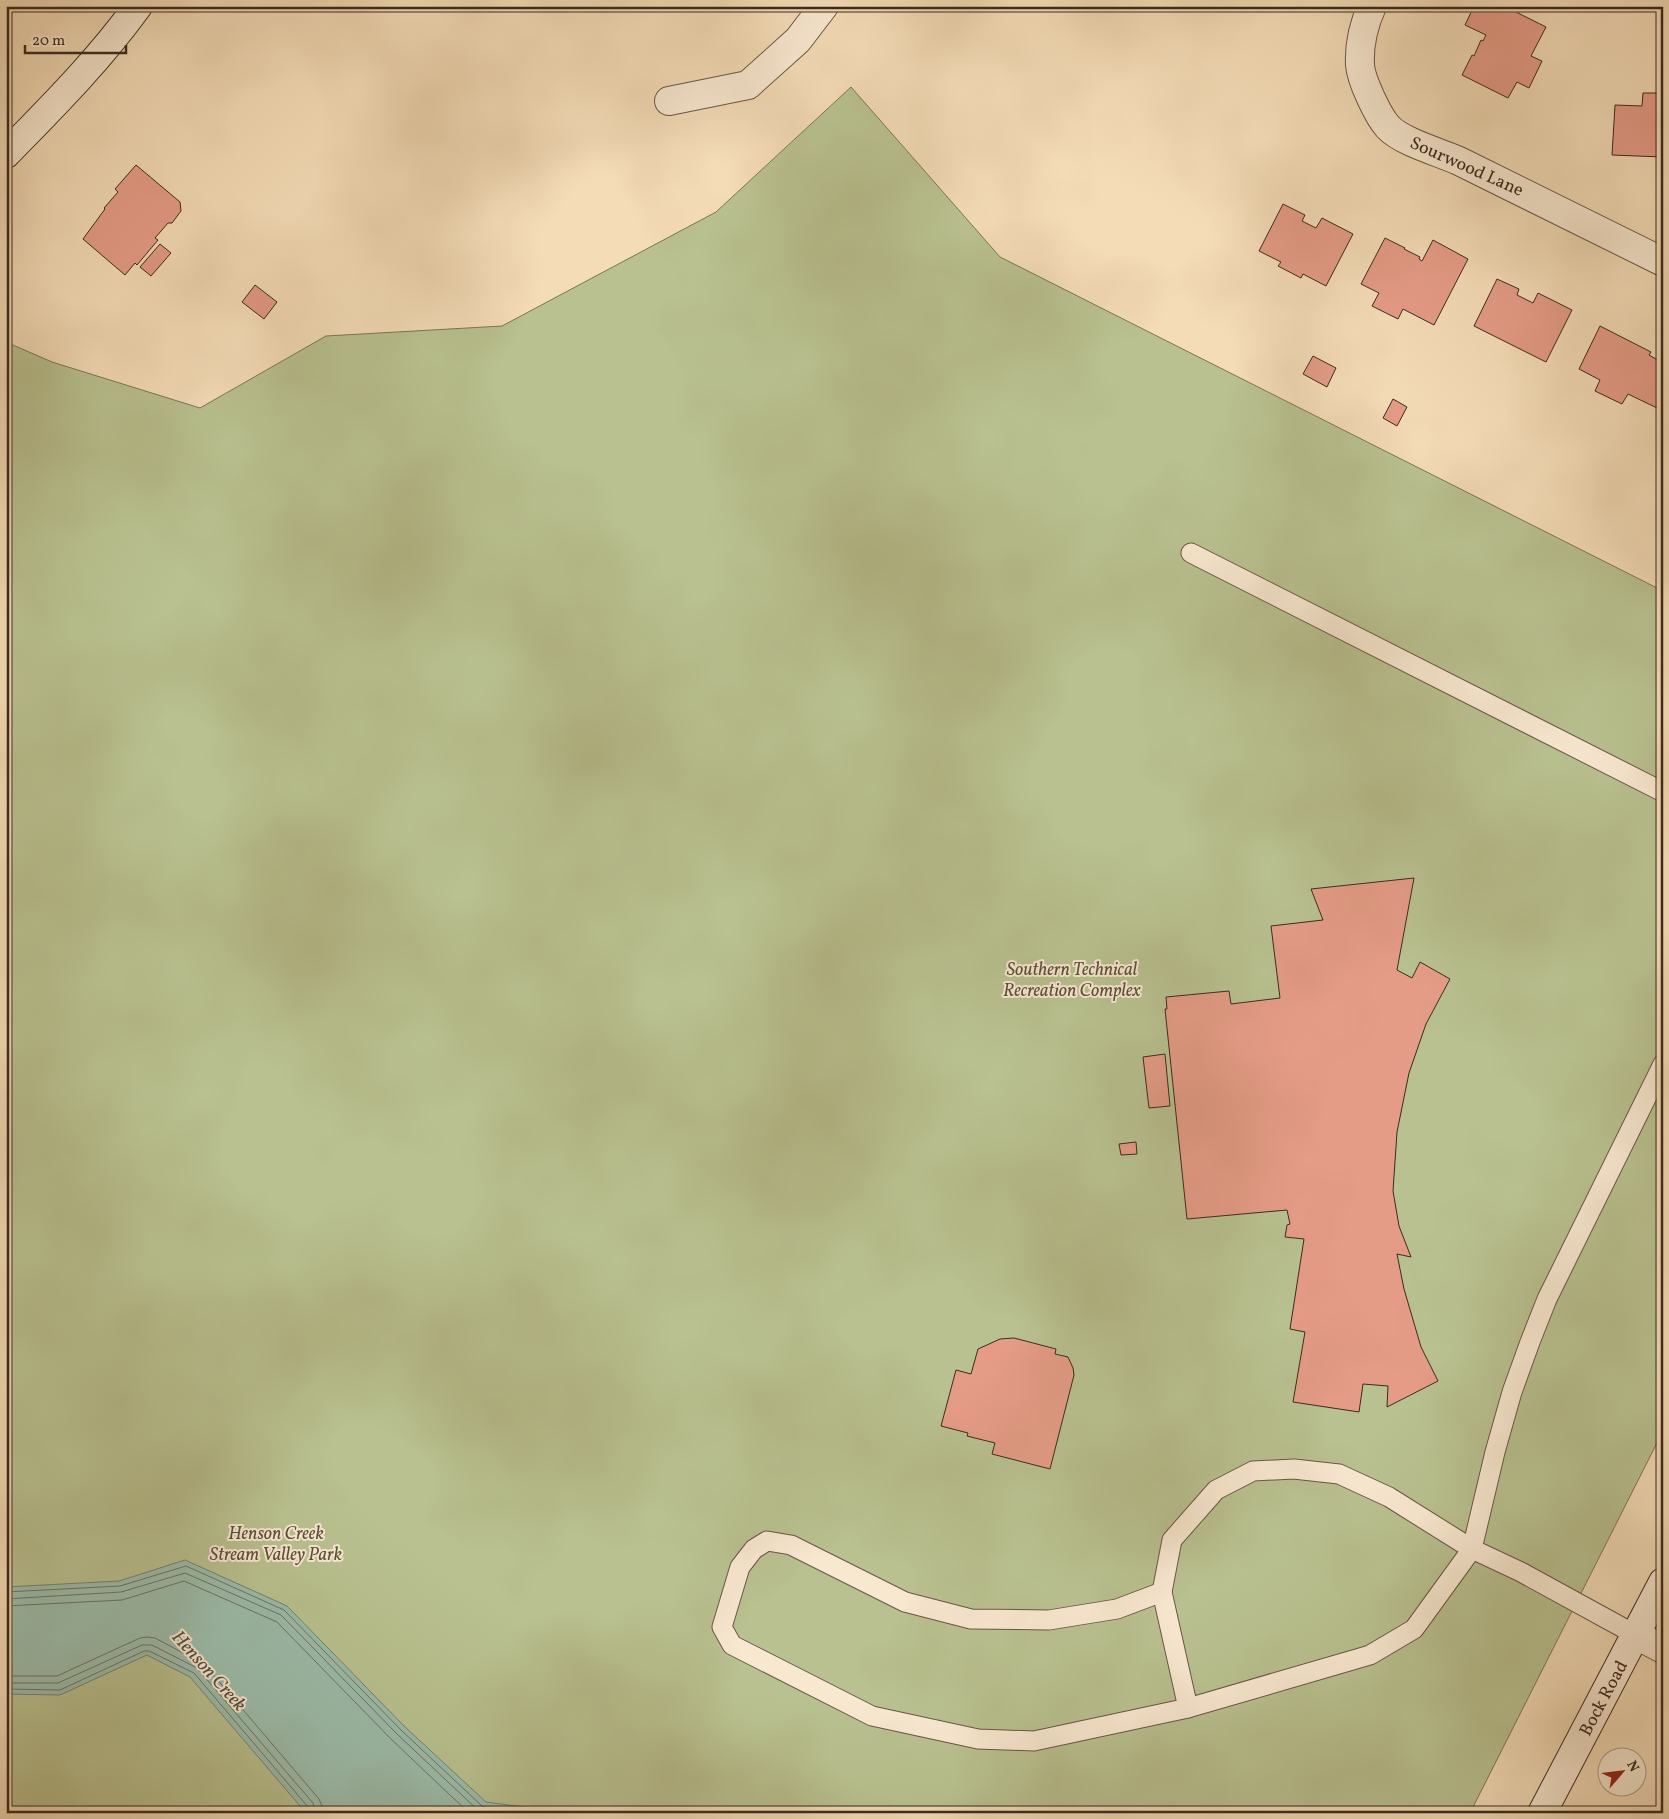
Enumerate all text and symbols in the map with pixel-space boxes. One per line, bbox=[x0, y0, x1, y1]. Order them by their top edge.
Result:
scale bar bbox=[25, 22, 126, 54]
text: 20 m bbox=[32, 31, 65, 52]
street label: Sourwood Lane bbox=[1405, 131, 1527, 204]
park label: Southern Technical Recreation Complex bbox=[1003, 958, 1142, 1004]
park label: Henson Creek Stream Valley Park bbox=[210, 1522, 342, 1568]
water label: Henson Creek bbox=[165, 1625, 252, 1718]
street label: Bock Road bbox=[1574, 1656, 1635, 1741]
north arrow bbox=[1596, 1746, 1646, 1796]
text: N bbox=[1621, 1758, 1643, 1776]

